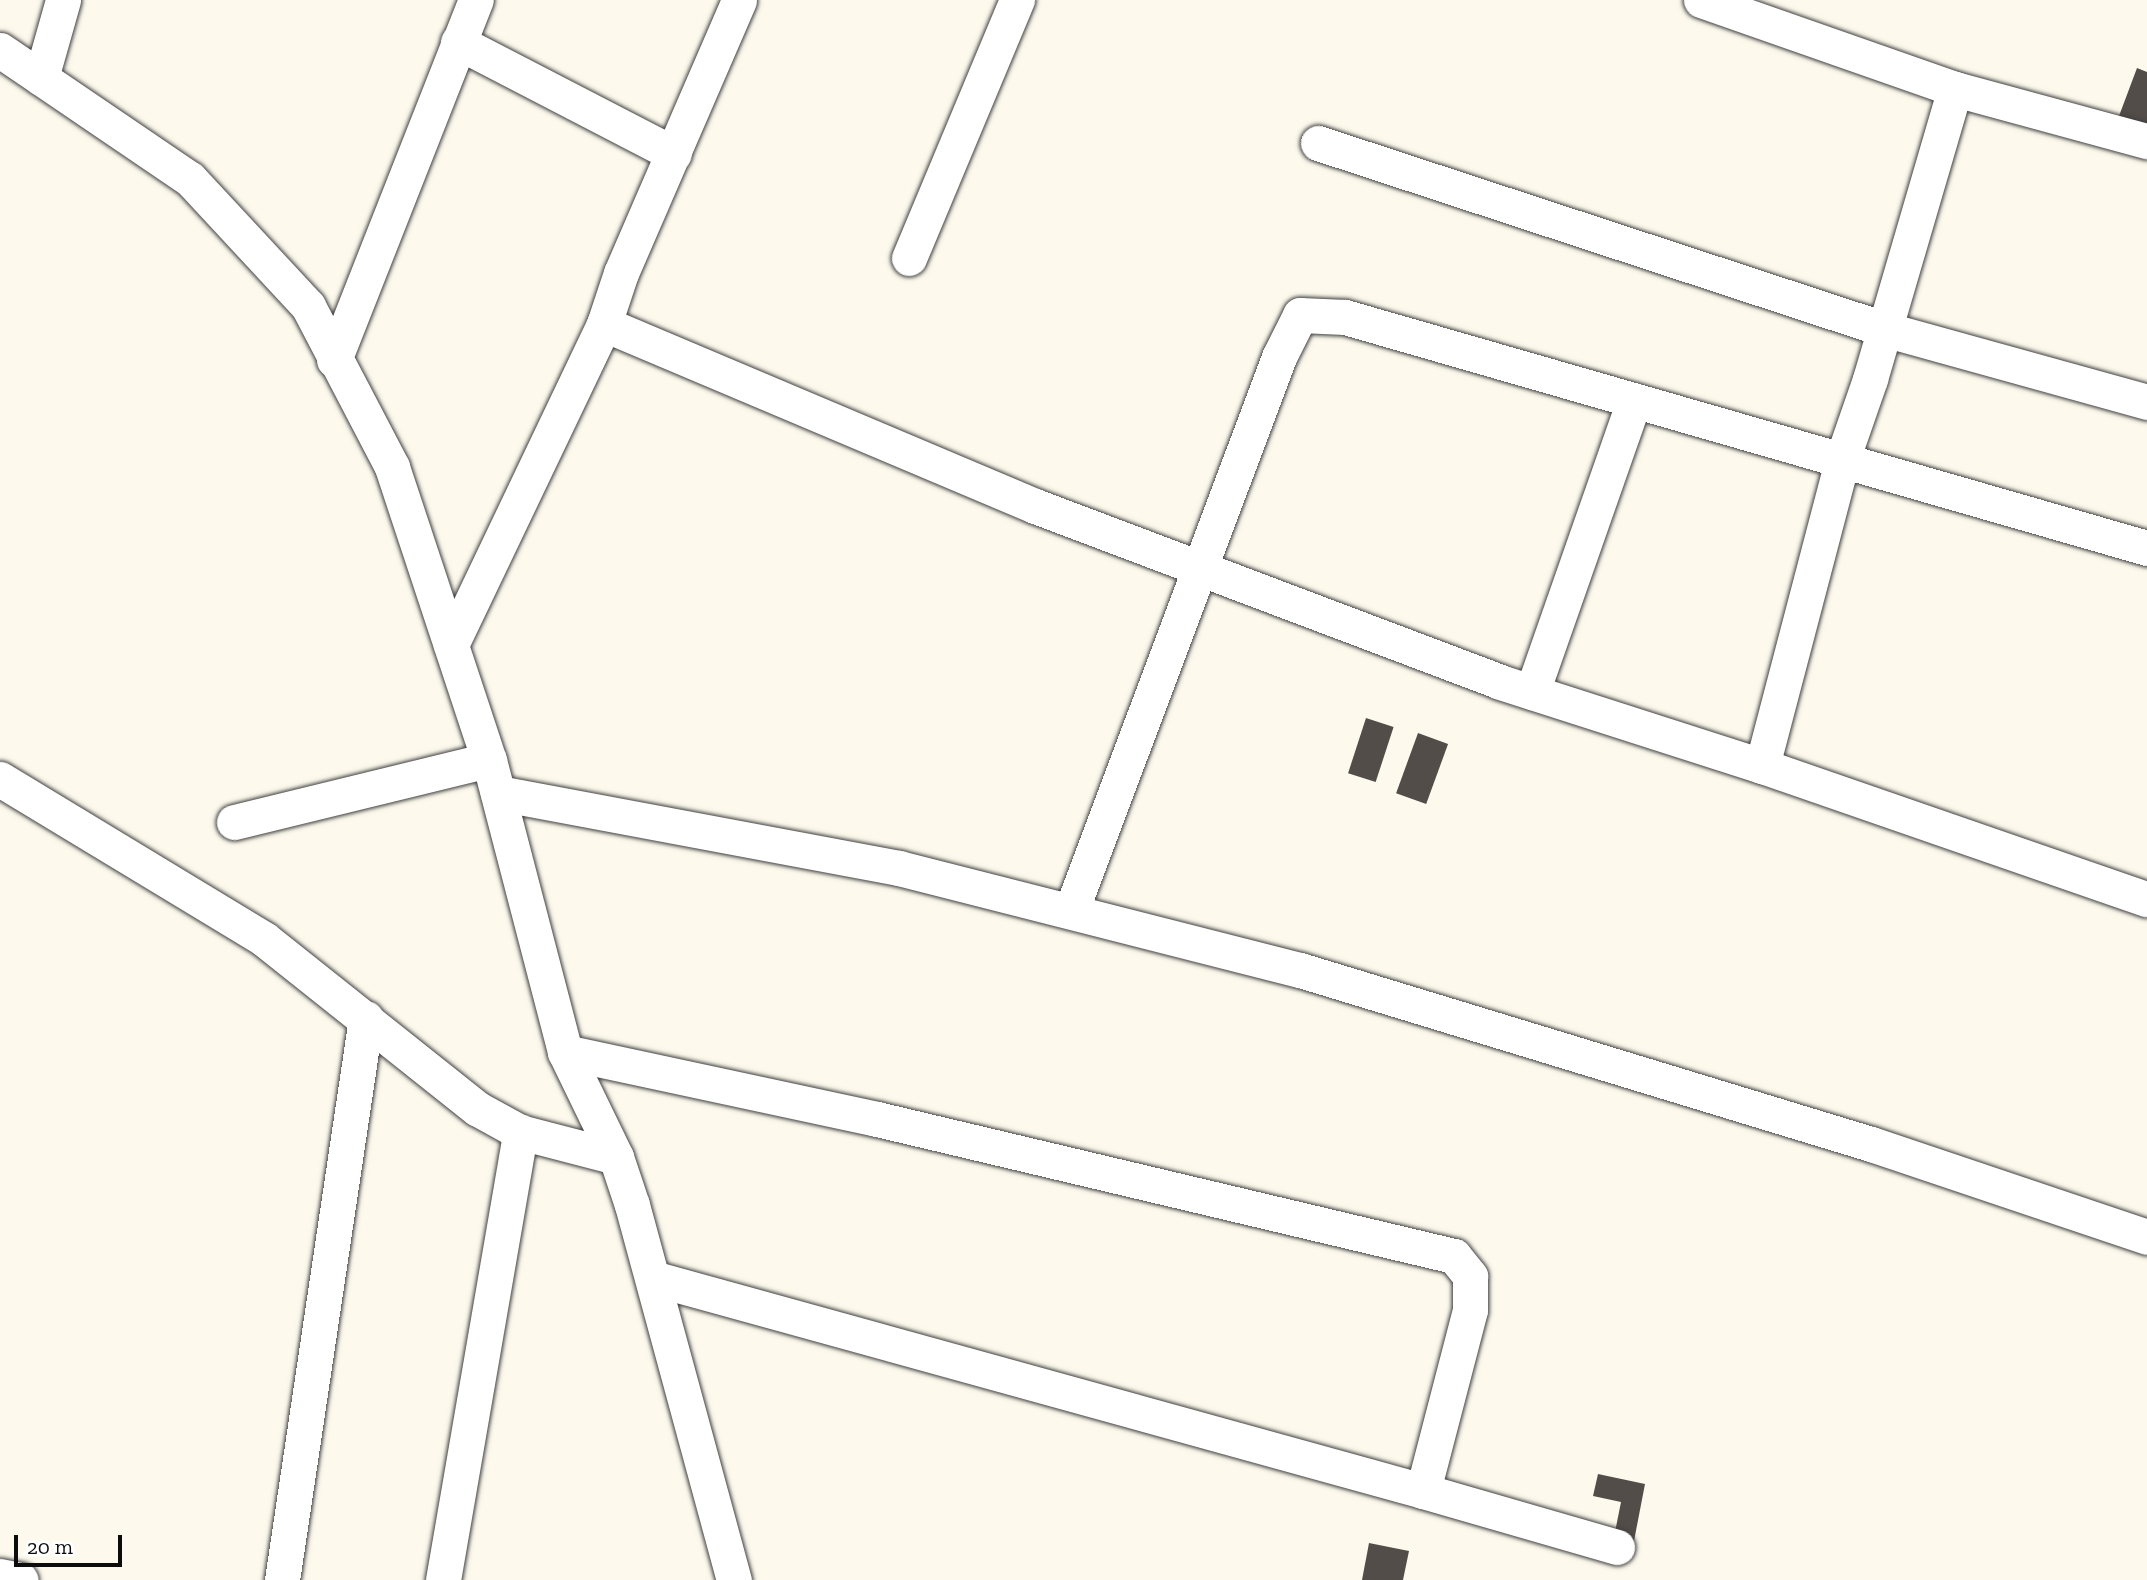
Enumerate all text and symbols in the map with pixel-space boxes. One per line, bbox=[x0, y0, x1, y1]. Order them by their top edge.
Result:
scale bar bbox=[18, 1520, 126, 1564]
text: 20 m bbox=[27, 1534, 73, 1559]

